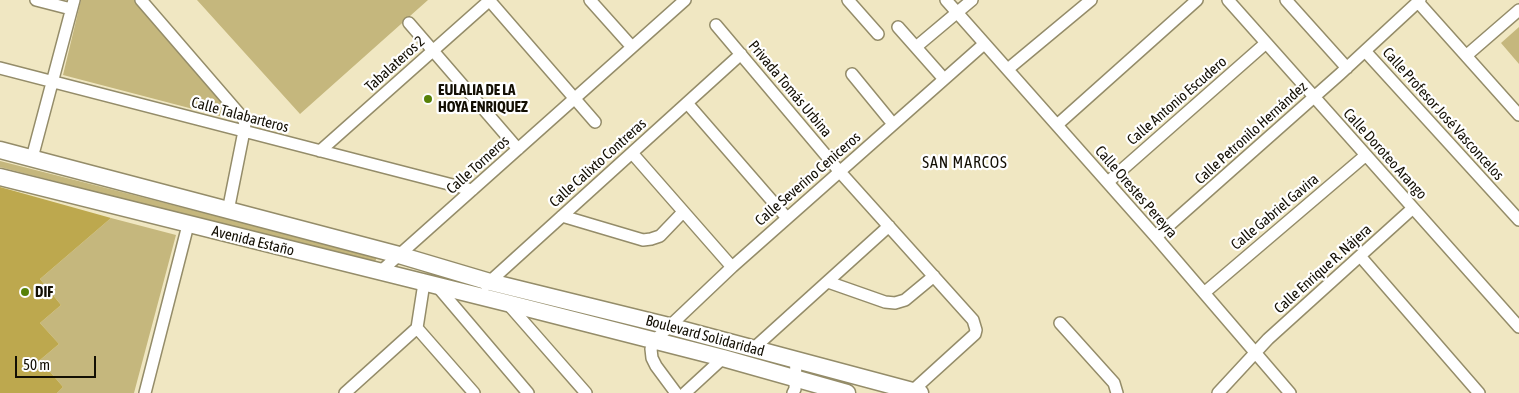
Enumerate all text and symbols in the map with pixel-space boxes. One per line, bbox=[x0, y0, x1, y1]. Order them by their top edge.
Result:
street label: Tabalateros 2 bbox=[361, 32, 429, 96]
street label: Privada Tomás Urbina bbox=[744, 37, 836, 141]
street label: Calle Profesor José Vasconcelos bbox=[1379, 44, 1507, 184]
street label: Calle Antonio Escudero bbox=[1124, 53, 1230, 149]
street label: Calle Petronilo Hernández bbox=[1191, 78, 1311, 188]
place label: EULALIA DE LA HOYA ENRIQUEZ bbox=[438, 81, 528, 116]
street label: Calle Talabarteros bbox=[189, 93, 291, 137]
marker: EULALIA DE LA HOYA ENRIQUEZ bbox=[422, 93, 434, 105]
street label: Calle Doroteo Arango bbox=[1339, 105, 1431, 203]
street label: Calle Calixto Contreras bbox=[546, 115, 650, 211]
street label: Calle Severino Ceniceros bbox=[752, 128, 864, 230]
street label: Calle Torneros bbox=[443, 132, 513, 198]
street label: Calle Orestes Pereyra bbox=[1091, 142, 1181, 242]
district label: SAN MARCOS bbox=[921, 153, 1009, 173]
street label: Calle Gabriel Gavira bbox=[1228, 170, 1322, 254]
street label: Calle Enrique R. Nájera bbox=[1271, 221, 1375, 317]
street label: Avenida Estaño bbox=[210, 222, 296, 260]
place label: DIF bbox=[35, 283, 53, 301]
marker: DIF bbox=[19, 286, 31, 298]
street label: Boulevard Solidaridad bbox=[644, 311, 766, 361]
scale bar bbox=[18, 346, 99, 378]
text: 50 m bbox=[23, 356, 50, 373]

